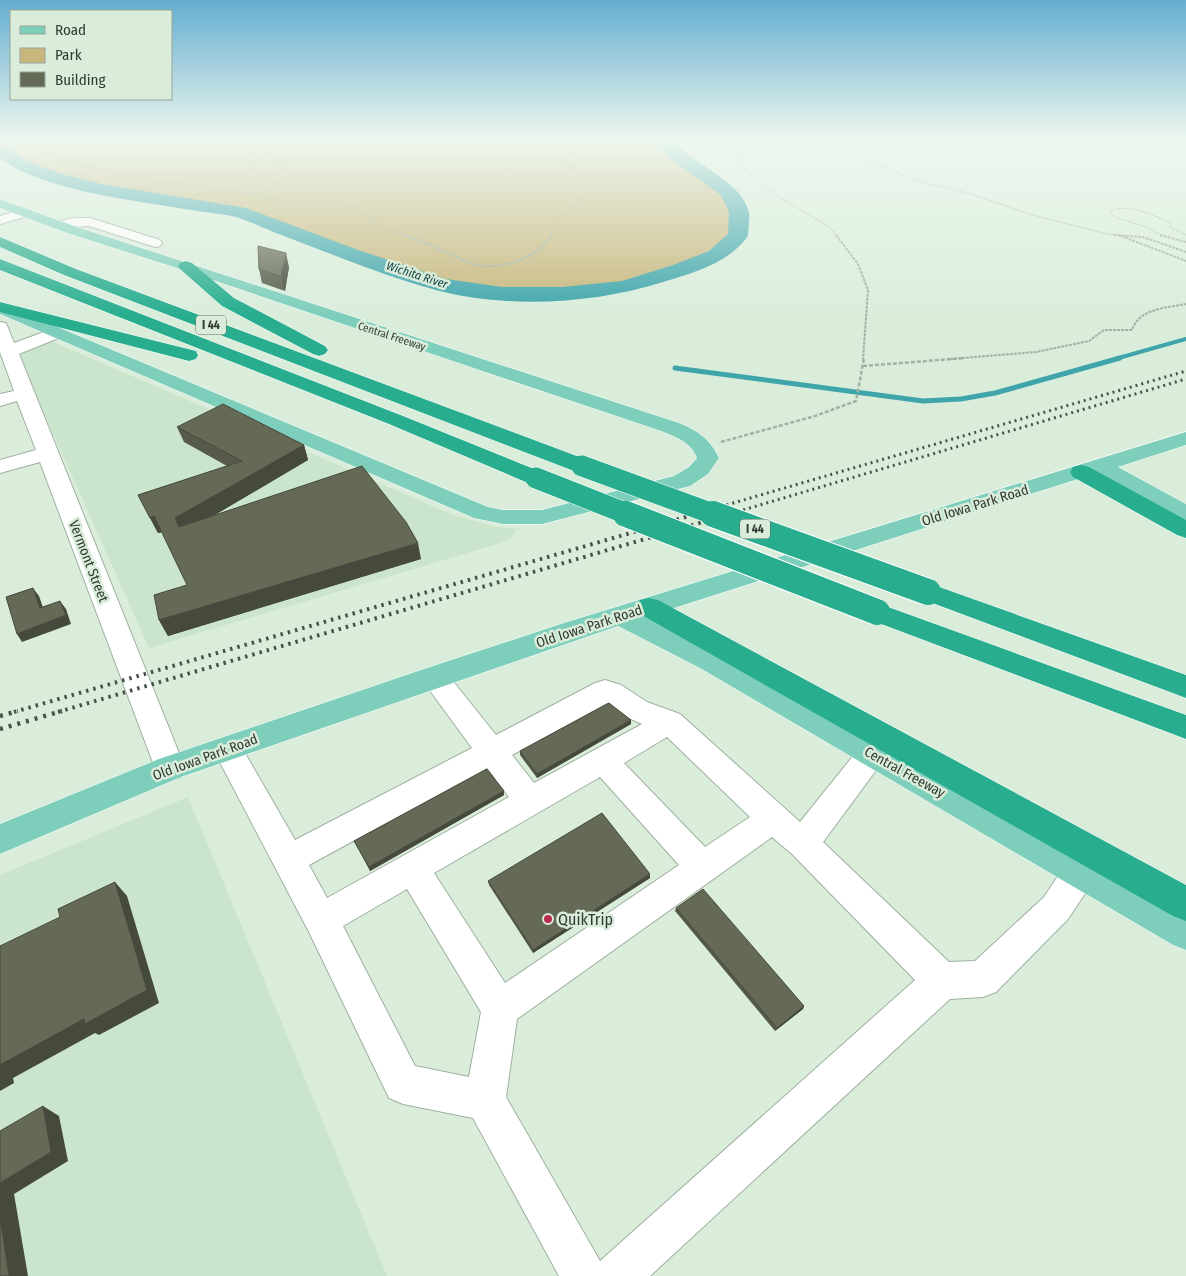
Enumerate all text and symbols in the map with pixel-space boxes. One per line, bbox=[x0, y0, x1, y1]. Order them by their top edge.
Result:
legend bbox=[10, 10, 172, 100]
text: Road bbox=[55, 21, 86, 39]
text: Park bbox=[55, 46, 82, 64]
text: Building bbox=[55, 71, 106, 89]
water label: Wichita River bbox=[385, 259, 450, 292]
road number: I 44 bbox=[196, 316, 226, 334]
street label: Central Freeway bbox=[356, 319, 427, 354]
street label: Old Iowa Park Road bbox=[920, 481, 1030, 530]
street label: Vermont Street bbox=[65, 518, 112, 605]
road number: I 44 bbox=[740, 520, 770, 538]
street label: Old Iowa Park Road bbox=[534, 601, 644, 652]
street label: Old Iowa Park Road bbox=[150, 731, 260, 784]
street label: Central Freeway bbox=[861, 743, 949, 802]
place label: QuikTrip bbox=[558, 910, 613, 929]
marker: QuikTrip bbox=[542, 913, 554, 925]

